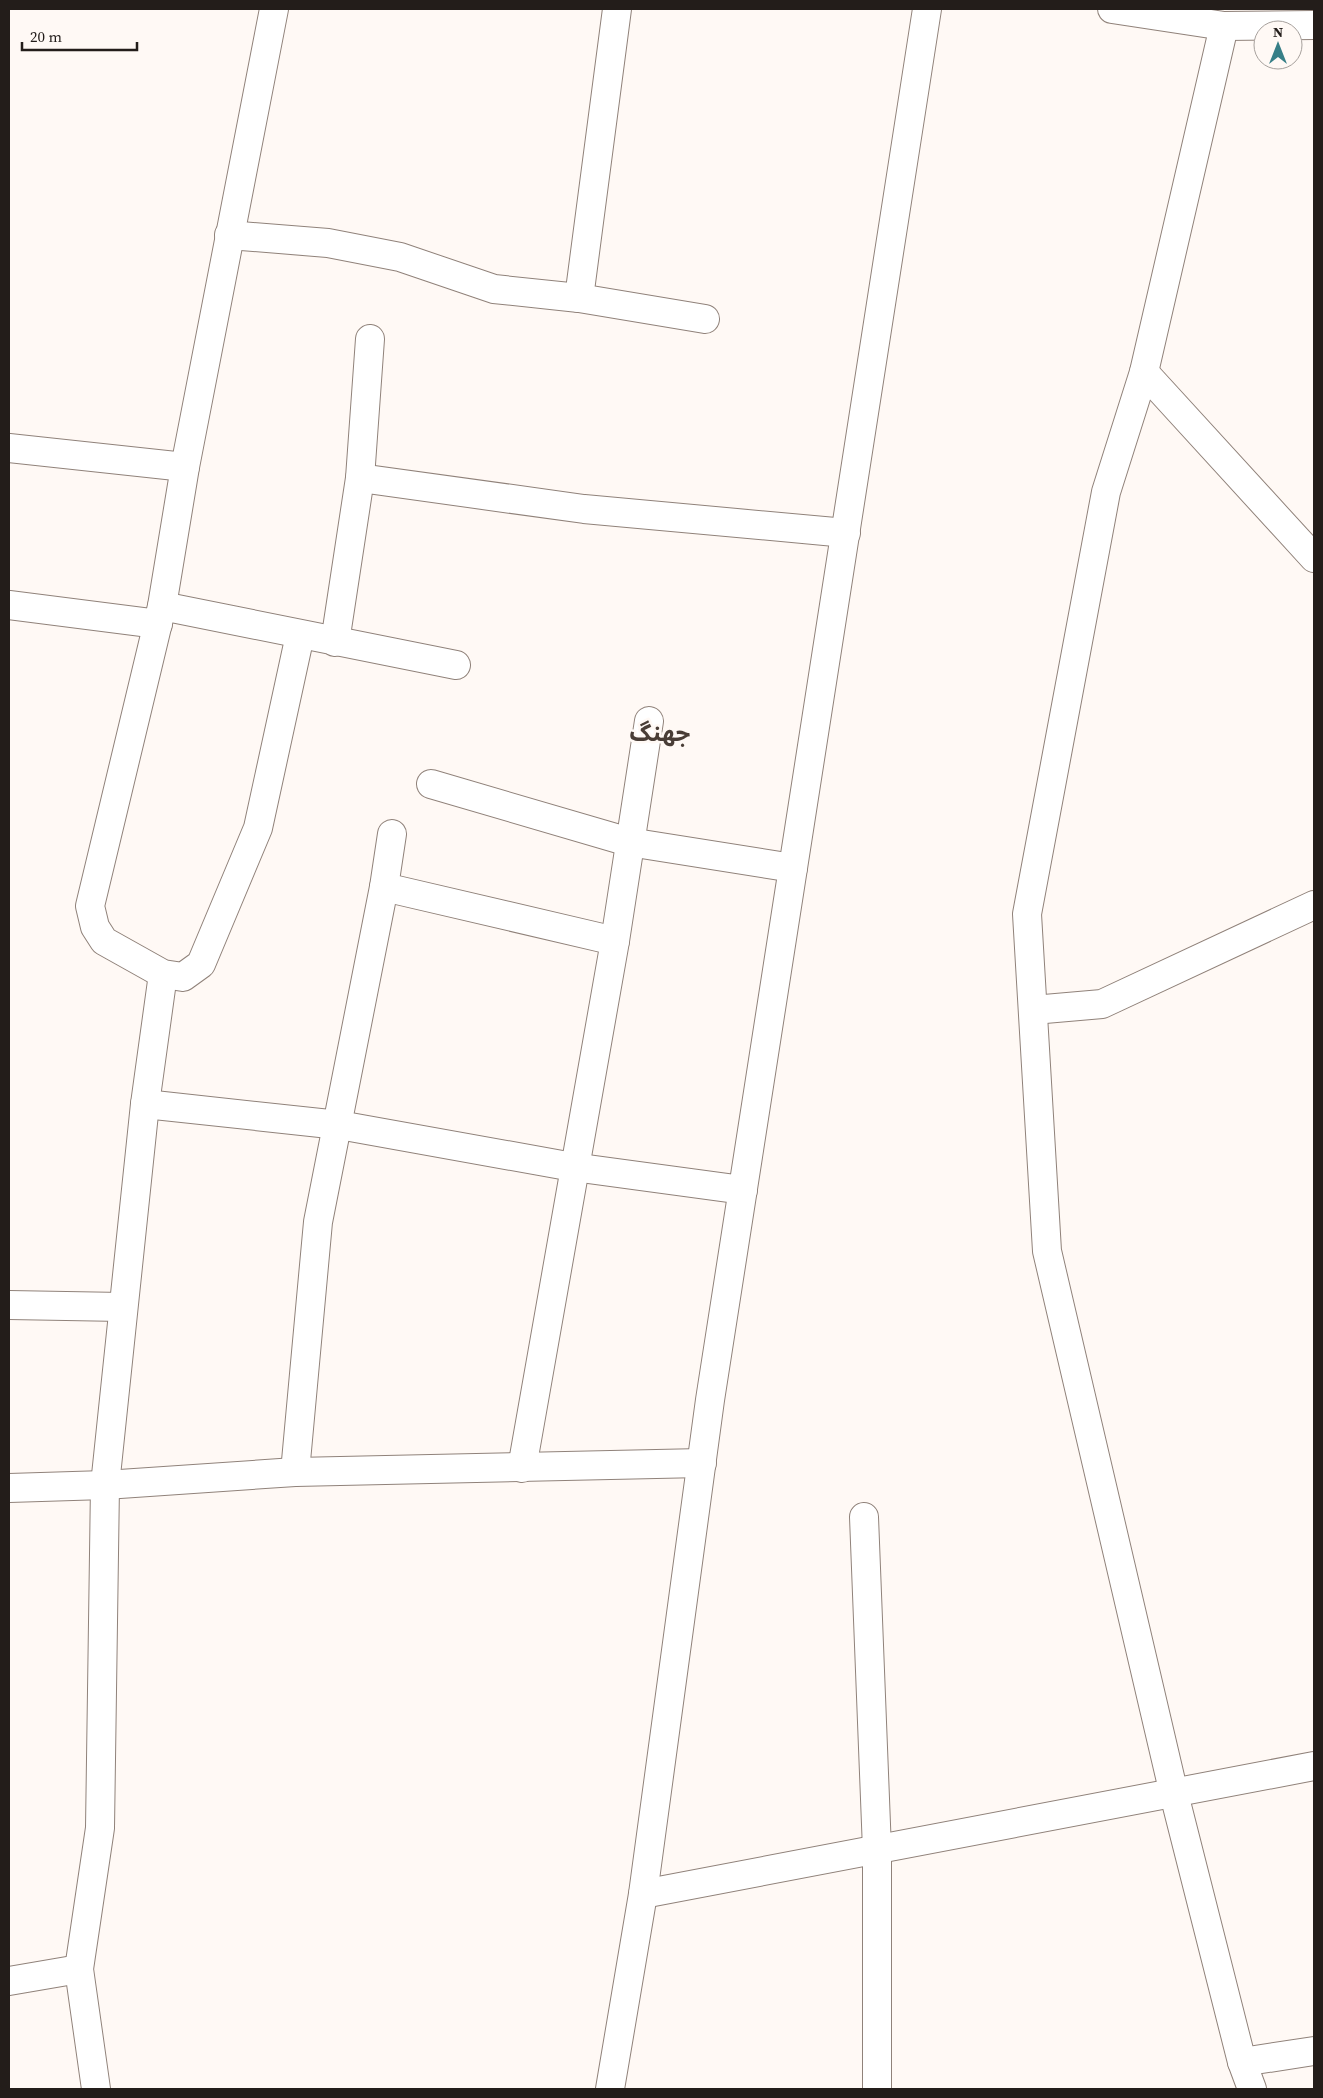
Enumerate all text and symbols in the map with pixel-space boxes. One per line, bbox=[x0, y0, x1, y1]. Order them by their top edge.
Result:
scale bar bbox=[22, 20, 138, 52]
north arrow bbox=[1253, 20, 1303, 70]
text: N bbox=[1273, 22, 1283, 42]
text: 20 m bbox=[30, 26, 62, 47]
district label: جھنگ bbox=[630, 716, 690, 749]

